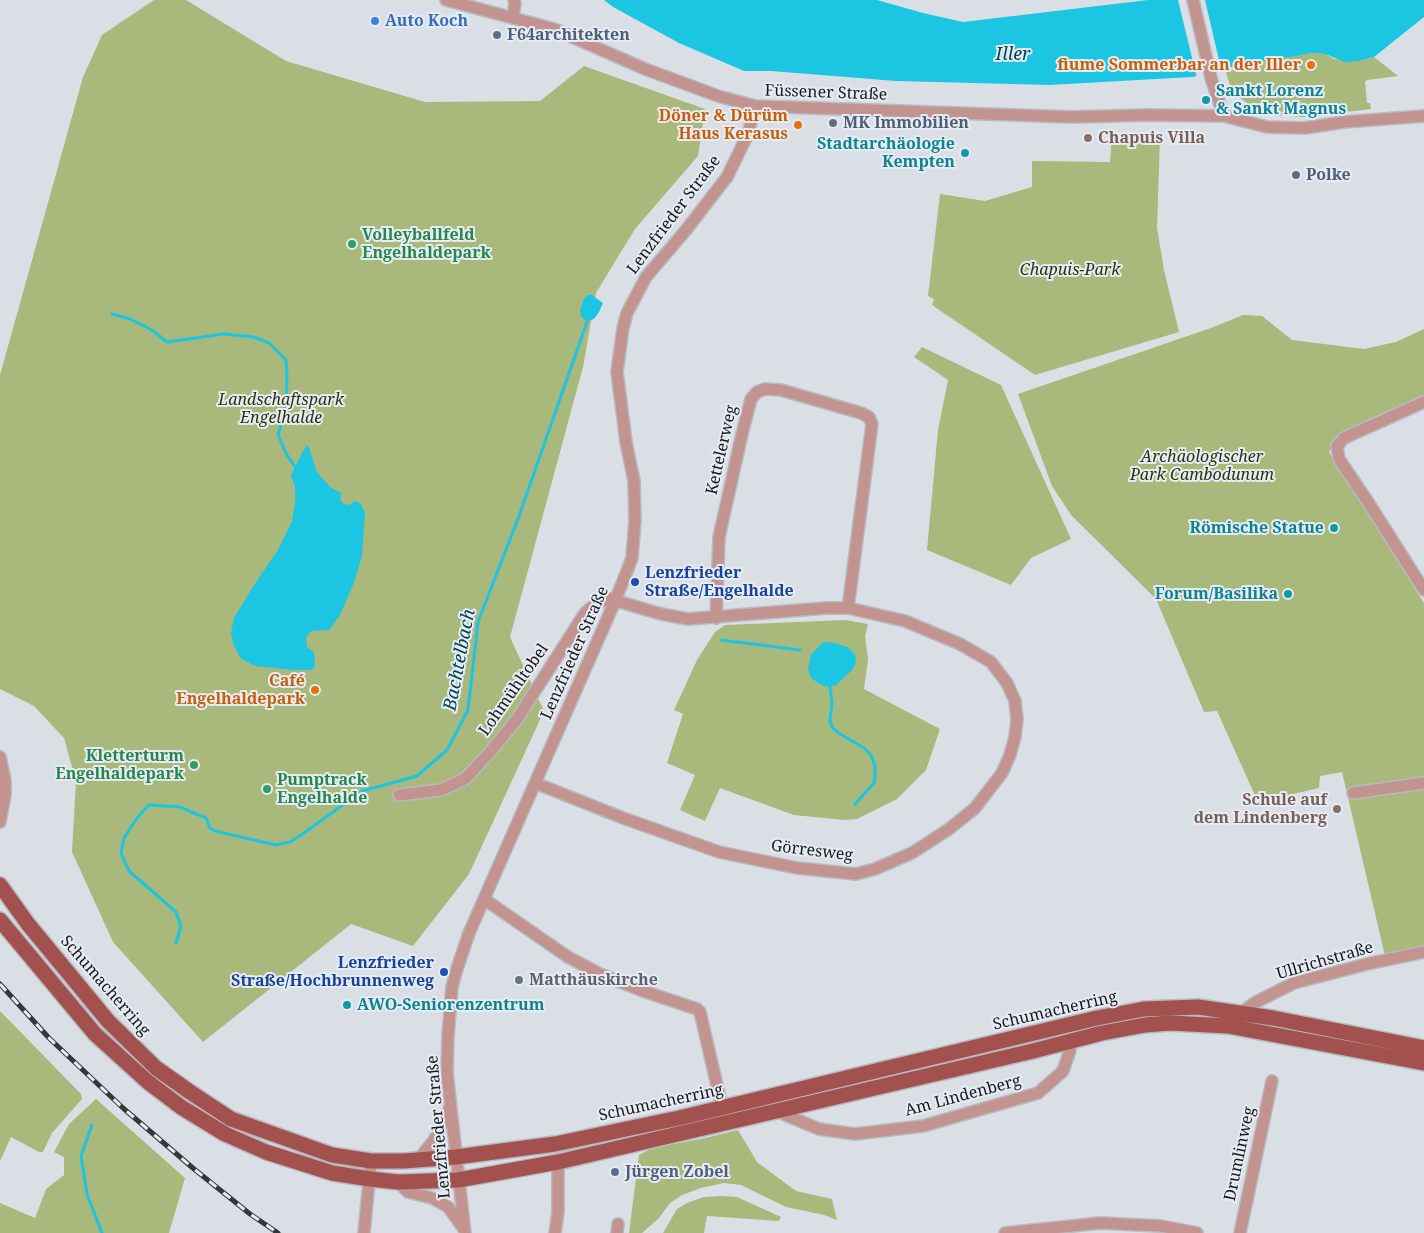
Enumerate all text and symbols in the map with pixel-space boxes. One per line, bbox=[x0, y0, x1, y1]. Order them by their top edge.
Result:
place label: Auto Koch bbox=[385, 11, 468, 31]
marker: Auto Koch bbox=[369, 15, 381, 27]
place label: F64architekten bbox=[507, 25, 630, 45]
marker: F64architekten bbox=[491, 29, 503, 41]
water label: Iller bbox=[996, 44, 1030, 66]
place label: fiume Sommerbar an der Iller bbox=[1057, 55, 1301, 75]
marker: fiume Sommerbar an der Iller bbox=[1305, 59, 1317, 71]
street label: Füssener Straße bbox=[764, 81, 888, 105]
place label: Sankt Lorenz & Sankt Magnus bbox=[1216, 81, 1346, 119]
marker: Sankt Lorenz & Sankt Magnus bbox=[1200, 94, 1212, 106]
place label: Döner & Dürüm Haus Kerasus bbox=[659, 106, 788, 144]
place label: MK Immobilien bbox=[843, 113, 969, 133]
marker: MK Immobilien bbox=[827, 117, 839, 129]
marker: Döner & Dürüm Haus Kerasus bbox=[792, 119, 804, 131]
place label: Chapuis Villa bbox=[1098, 128, 1205, 148]
marker: Chapuis Villa bbox=[1082, 132, 1094, 144]
place label: Stadtarchäologie Kempten bbox=[817, 134, 955, 172]
marker: Stadtarchäologie Kempten bbox=[959, 147, 971, 159]
street label: Lenzfrieder Straße bbox=[623, 152, 725, 278]
place label: Polke bbox=[1306, 165, 1351, 185]
marker: Polke bbox=[1290, 169, 1302, 181]
place label: Volleyballfeld Engelhaldepark bbox=[362, 225, 491, 263]
marker: Volleyballfeld Engelhaldepark bbox=[346, 238, 358, 250]
park label: Chapuis-Park bbox=[1020, 260, 1120, 280]
park label: Landschaftspark Engelhalde bbox=[218, 390, 344, 428]
street label: Kettelerweg bbox=[702, 403, 742, 497]
park label: Archäologischer Park Cambodunum bbox=[1130, 447, 1274, 485]
place label: Römische Statue bbox=[1190, 518, 1324, 538]
marker: Römische Statue bbox=[1328, 522, 1340, 534]
place label: Lenzfrieder Straße/Engelhalde bbox=[645, 563, 794, 601]
marker: Lenzfrieder Straße/Engelhalde bbox=[629, 576, 641, 588]
street label: Lenzfrieder Straße bbox=[537, 583, 613, 723]
place label: Forum/Basilika bbox=[1155, 584, 1278, 604]
marker: Forum/Basilika bbox=[1282, 588, 1294, 600]
water label: Bachtelbach bbox=[440, 607, 480, 713]
street label: Lohmühltobel bbox=[475, 640, 553, 740]
place label: Café Engelhaldepark bbox=[176, 671, 305, 709]
marker: Café Engelhaldepark bbox=[309, 684, 321, 696]
place label: Kletterturm Engelhaldepark bbox=[55, 746, 184, 784]
marker: Kletterturm Engelhaldepark bbox=[188, 759, 200, 771]
place label: Pumptrack Engelhalde bbox=[277, 770, 367, 808]
marker: Pumptrack Engelhalde bbox=[261, 783, 273, 795]
place label: Schule auf dem Lindenberg bbox=[1194, 790, 1327, 828]
marker: Schule auf dem Lindenberg bbox=[1331, 803, 1343, 815]
street label: Görresweg bbox=[770, 836, 854, 866]
street label: Schumacherring bbox=[56, 932, 154, 1040]
street label: Ullrichstraße bbox=[1274, 938, 1376, 984]
place label: Lenzfrieder Straße/Hochbrunnenweg bbox=[231, 953, 434, 991]
marker: Lenzfrieder Straße/Hochbrunnenweg bbox=[438, 966, 450, 978]
place label: Matthäuskirche bbox=[529, 970, 658, 990]
marker: Matthäuskirche bbox=[513, 974, 525, 986]
street label: Schumacherring bbox=[991, 987, 1119, 1035]
place label: AWO-Seniorenzentrum bbox=[357, 995, 545, 1015]
marker: AWO-Seniorenzentrum bbox=[341, 999, 353, 1011]
street label: Lenzfrieder Straße bbox=[423, 1055, 455, 1199]
street label: Am Lindenberg bbox=[903, 1071, 1023, 1121]
street label: Schumacherring bbox=[597, 1080, 725, 1126]
street label: Drumlinweg bbox=[1221, 1105, 1259, 1203]
place label: Jürgen Zobel bbox=[625, 1162, 729, 1182]
marker: Jürgen Zobel bbox=[609, 1166, 621, 1178]

